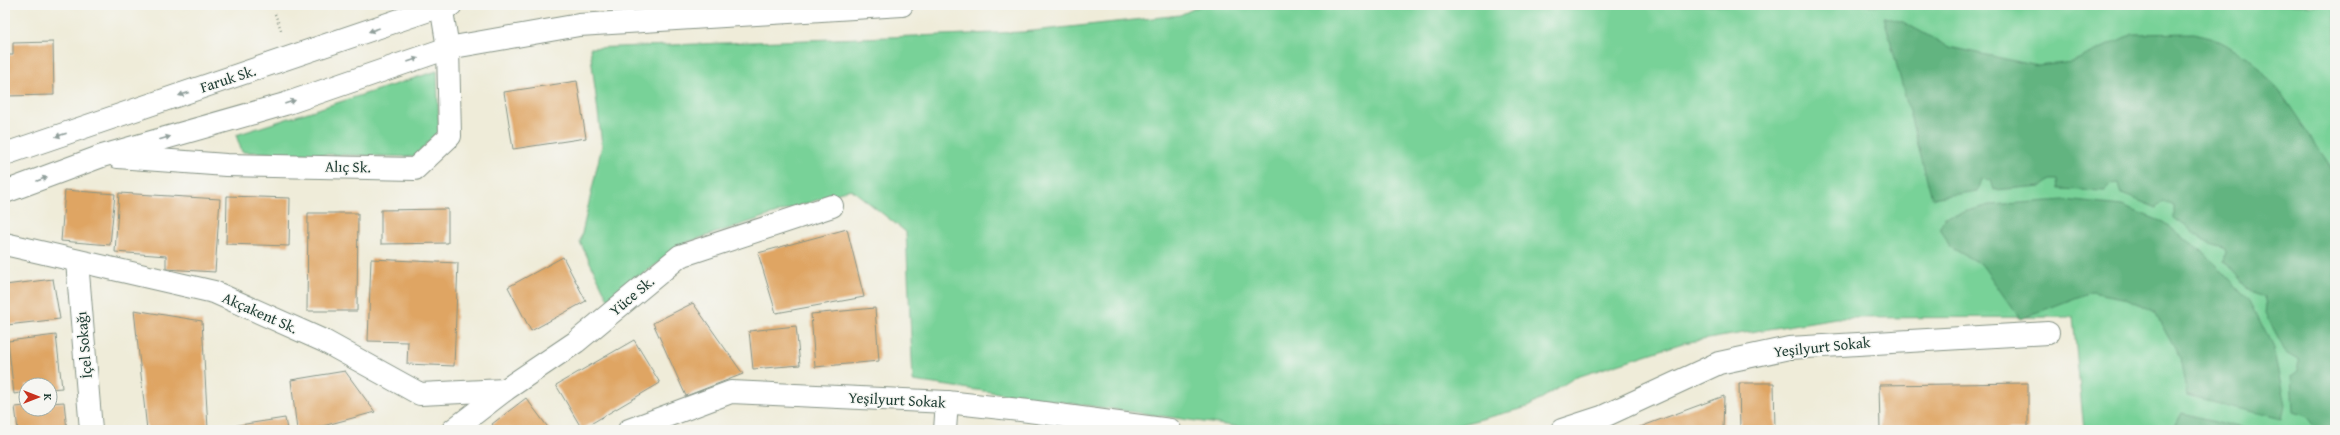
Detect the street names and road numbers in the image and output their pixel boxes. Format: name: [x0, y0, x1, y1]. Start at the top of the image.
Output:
street label: Faruk Sk.: [197, 60, 258, 97]
street label: Alıç Sk.: [325, 156, 371, 177]
street label: Yüce Sk.: [605, 271, 659, 321]
street label: Akçakent Sk.: [219, 287, 301, 338]
street label: İçel Sokağı: [70, 311, 97, 379]
street label: Yeşilyurt Sokak: [1773, 331, 1872, 362]
street label: Yeşilyurt Sokak: [848, 386, 946, 413]

